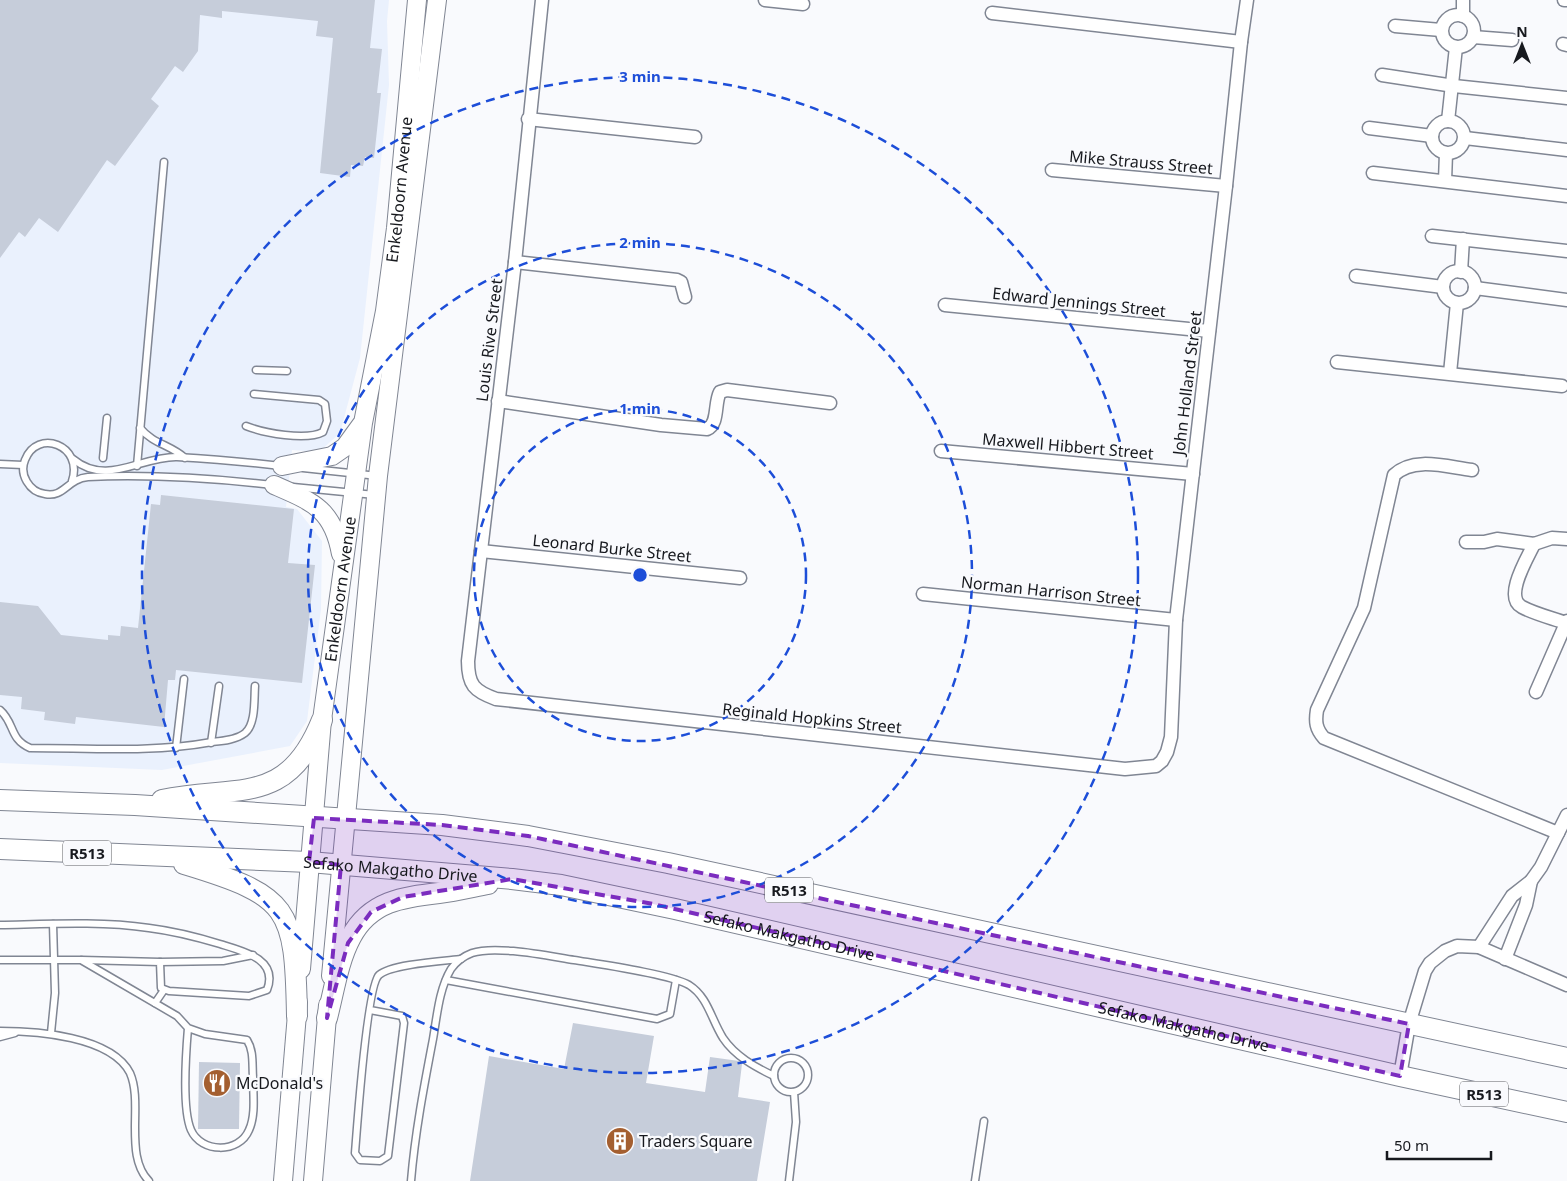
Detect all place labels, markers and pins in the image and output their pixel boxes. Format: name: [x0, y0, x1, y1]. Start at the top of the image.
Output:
centre of rings: [631, 566, 649, 584]
restaurant icon: McDonald's: [202, 1068, 232, 1098]
place label: McDonald's: [236, 1072, 323, 1094]
building icon: Traders Square: [605, 1126, 635, 1156]
place label: Traders Square: [639, 1130, 752, 1152]

